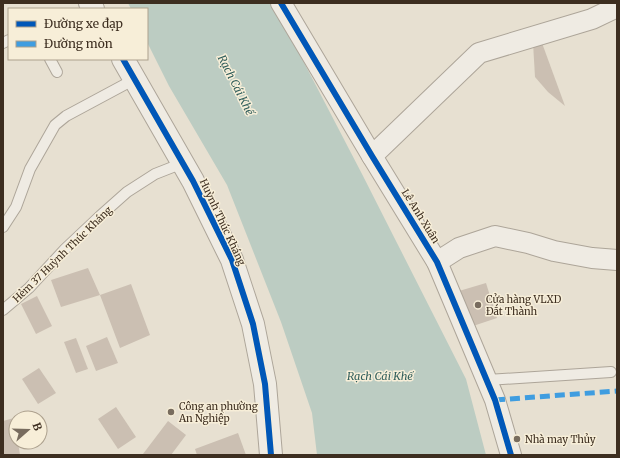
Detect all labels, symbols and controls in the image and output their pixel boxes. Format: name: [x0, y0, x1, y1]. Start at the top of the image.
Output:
legend: [8, 8, 148, 60]
text: Đường xe đạp: [44, 16, 123, 31]
text: Đường mòn: [44, 36, 113, 51]
water label: Rạch Cái Khế: [215, 52, 258, 119]
street label: Huỳnh Thúc Kháng: [197, 177, 248, 268]
street label: Lê Anh Xuân: [399, 187, 443, 246]
street label: Hẻm 37 Huỳnh Thúc Kháng: [10, 204, 115, 305]
place label: Cửa hàng VLXD Đắt Thành: [486, 293, 562, 318]
marker: Cửa hàng VLXD Đắt Thành: [473, 300, 483, 310]
water label: Rạch Cái Khế: [347, 369, 414, 383]
place label: Công an phường An Nghiệp: [178, 400, 258, 425]
marker: Công an phường An Nghiệp: [166, 407, 176, 417]
north arrow: [8, 410, 48, 450]
text: B: [30, 421, 45, 433]
place label: Nhà may Thủy: [525, 433, 596, 446]
marker: Nhà may Thủy: [512, 434, 522, 444]

